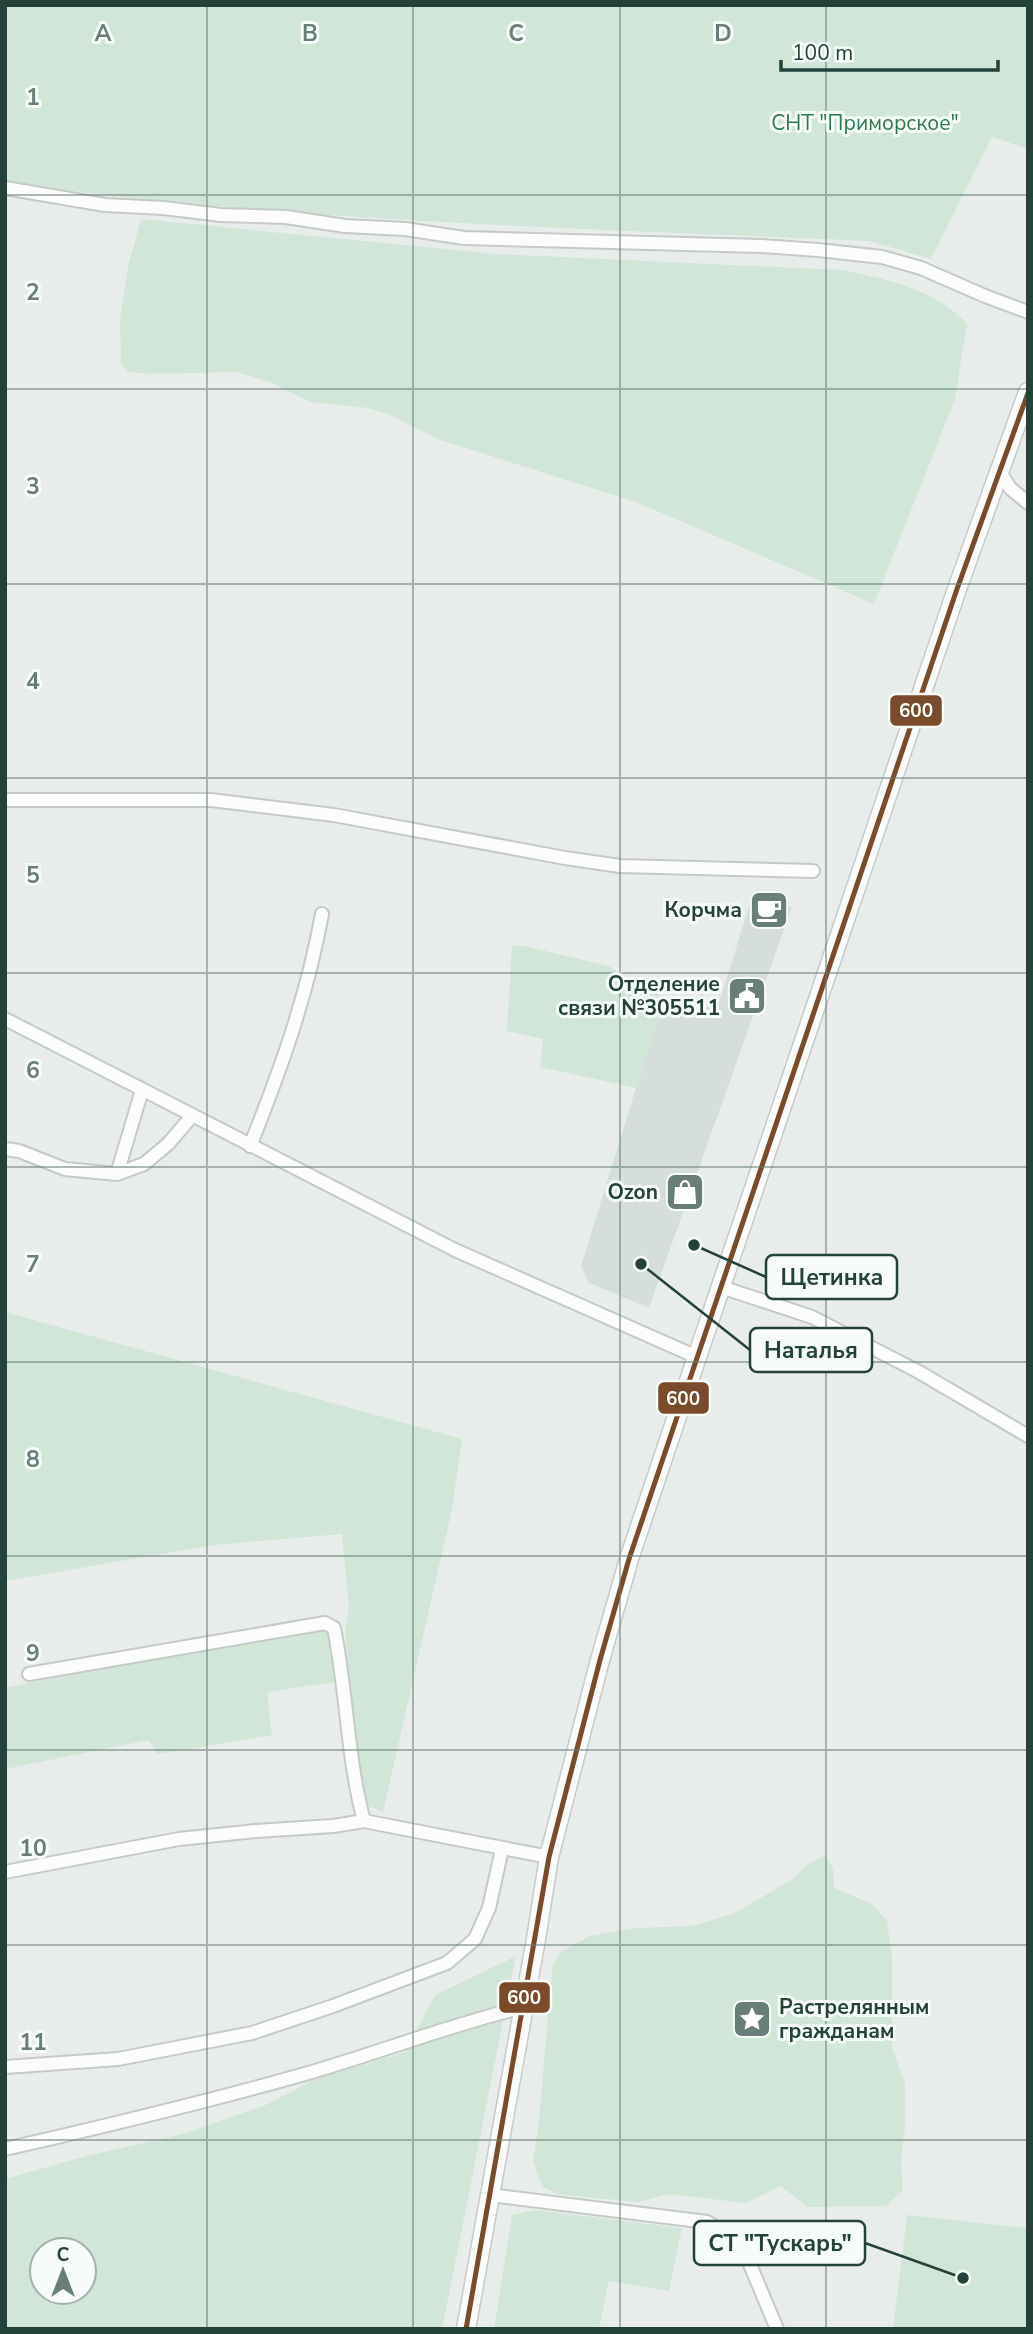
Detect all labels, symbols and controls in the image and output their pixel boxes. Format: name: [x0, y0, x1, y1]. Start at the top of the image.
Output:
text: A: [94, 18, 112, 49]
text: B: [302, 18, 318, 49]
text: C: [508, 18, 524, 49]
text: D: [714, 18, 732, 49]
scale bar: [781, 28, 998, 72]
text: 100 m: [792, 39, 853, 67]
text: 1: [26, 82, 40, 113]
park label: СНТ "Приморское": [771, 109, 959, 137]
text: 2: [26, 277, 40, 308]
text: 3: [26, 471, 40, 502]
text: 4: [26, 666, 40, 697]
line badge: 600: [889, 694, 943, 727]
text: 600: [899, 698, 933, 724]
text: 5: [26, 860, 40, 891]
cafe icon: Корчма: [748, 889, 790, 931]
place label: Корчма: [664, 896, 742, 924]
place label: Отделение связи №305511: [558, 970, 720, 1022]
public building icon: Отделение связи №305511: [726, 975, 768, 1017]
text: 6: [26, 1055, 40, 1086]
shop icon: Ozon: [664, 1171, 706, 1213]
place label: Ozon: [607, 1178, 658, 1206]
text: 7: [26, 1249, 40, 1280]
callout: Щетинка: [766, 1255, 897, 1299]
text: Щетинка: [781, 1262, 883, 1293]
callout: Наталья: [750, 1328, 872, 1372]
text: Наталья: [764, 1335, 858, 1366]
line badge: 600: [657, 1381, 710, 1415]
text: 600: [666, 1386, 700, 1412]
text: 8: [26, 1444, 40, 1475]
text: 9: [26, 1638, 40, 1669]
text: 10: [19, 1833, 47, 1864]
line badge: 600: [498, 1981, 551, 2014]
text: 600: [507, 1985, 541, 2011]
place label: Растрелянным гражданам: [779, 1993, 929, 2045]
place icon: Растрелянным гражданам: [731, 1998, 773, 2040]
text: 11: [19, 2027, 47, 2058]
callout: СТ "Тускарь": [694, 2221, 865, 2265]
text: СТ "Тускарь": [708, 2228, 852, 2259]
north arrow: [28, 2236, 98, 2306]
text: С: [57, 2242, 70, 2268]

